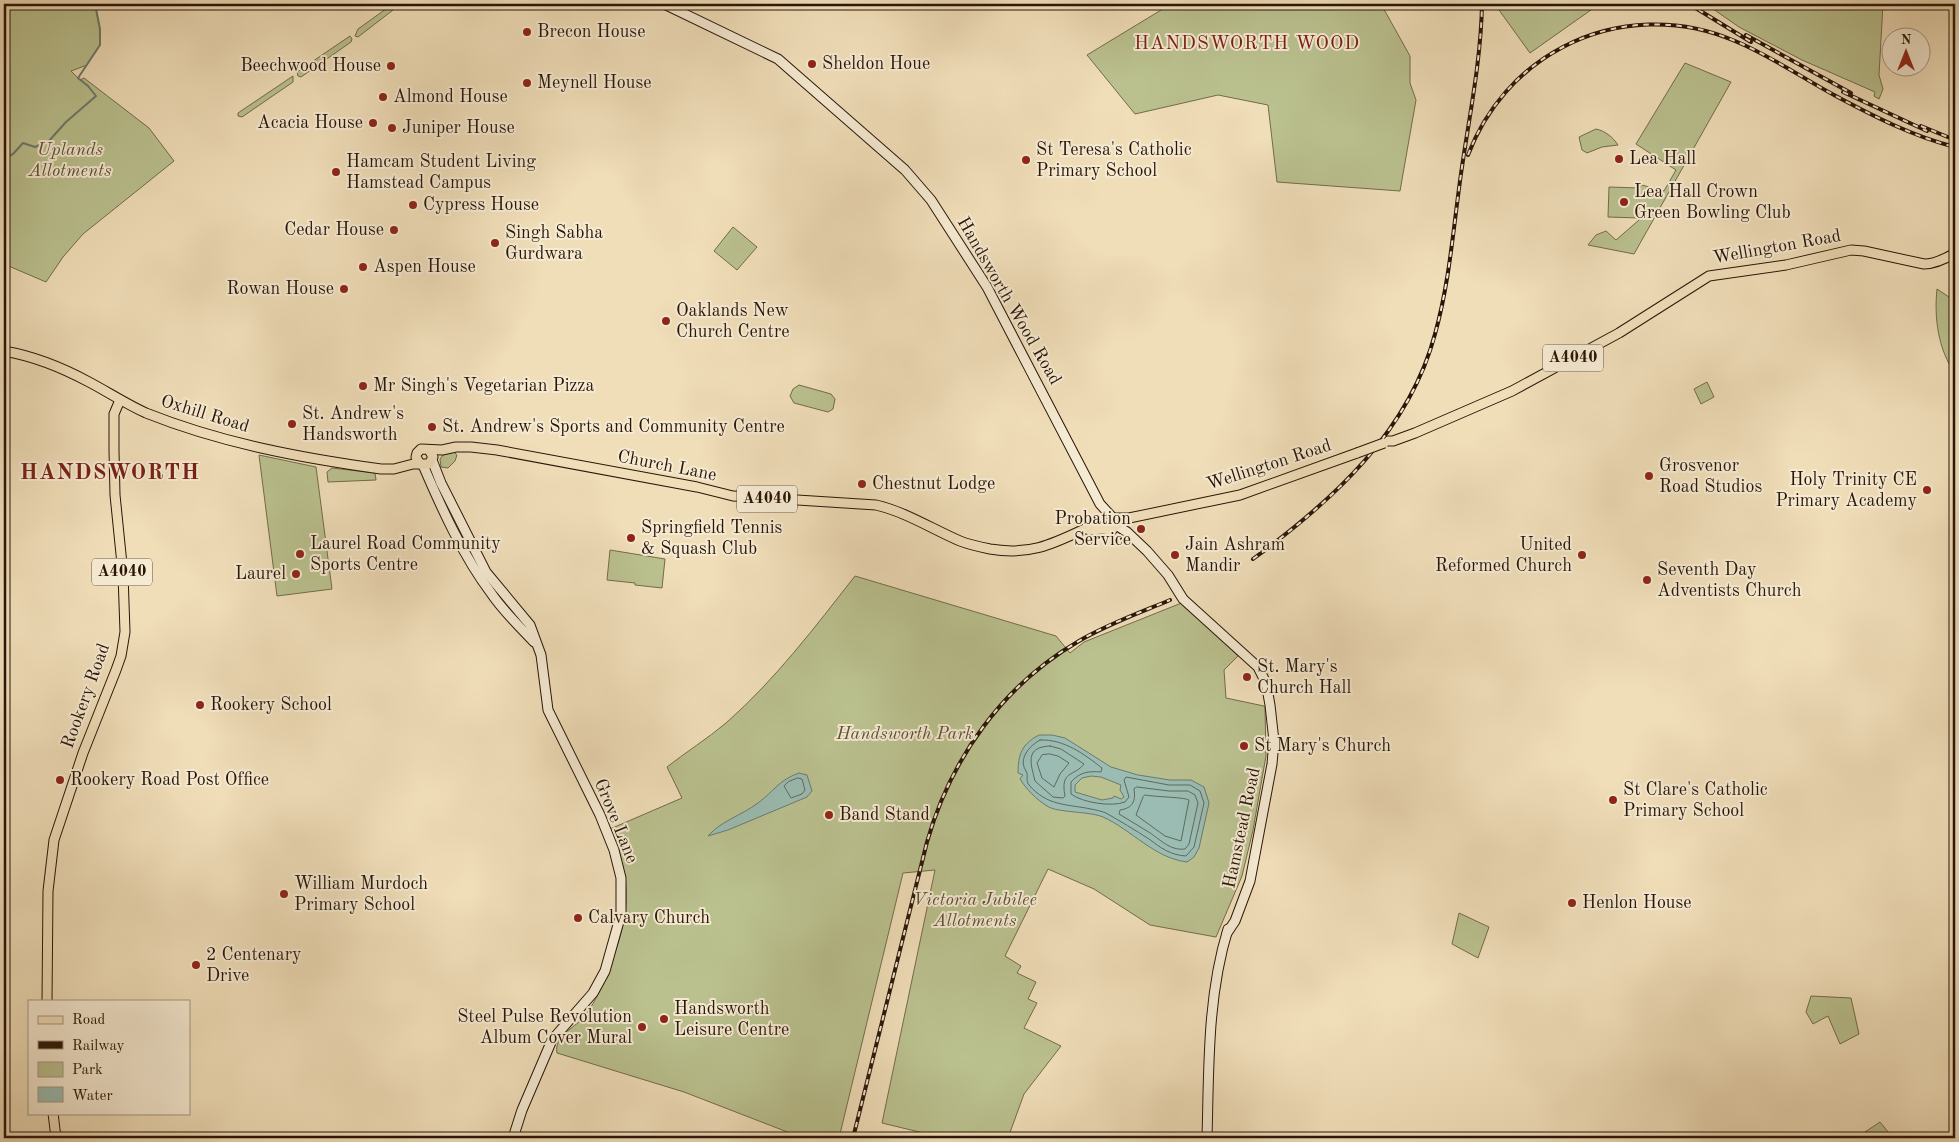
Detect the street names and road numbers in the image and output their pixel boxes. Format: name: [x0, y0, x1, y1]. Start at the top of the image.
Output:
street label: Handsworth Wood Road: [954, 214, 1064, 388]
street label: Wellington Road: [1711, 227, 1843, 267]
road number: A4040: [1543, 344, 1603, 372]
street label: Oxhill Road: [159, 392, 251, 436]
street label: Wellington Road: [1204, 436, 1334, 494]
street label: Church Lane: [616, 448, 718, 484]
road number: A4040: [737, 486, 797, 512]
road number: A4040: [92, 558, 152, 586]
street label: Rookery Road: [59, 641, 113, 751]
street label: Hamstead Road: [1220, 766, 1264, 890]
street label: Grove Lane: [591, 776, 641, 866]

